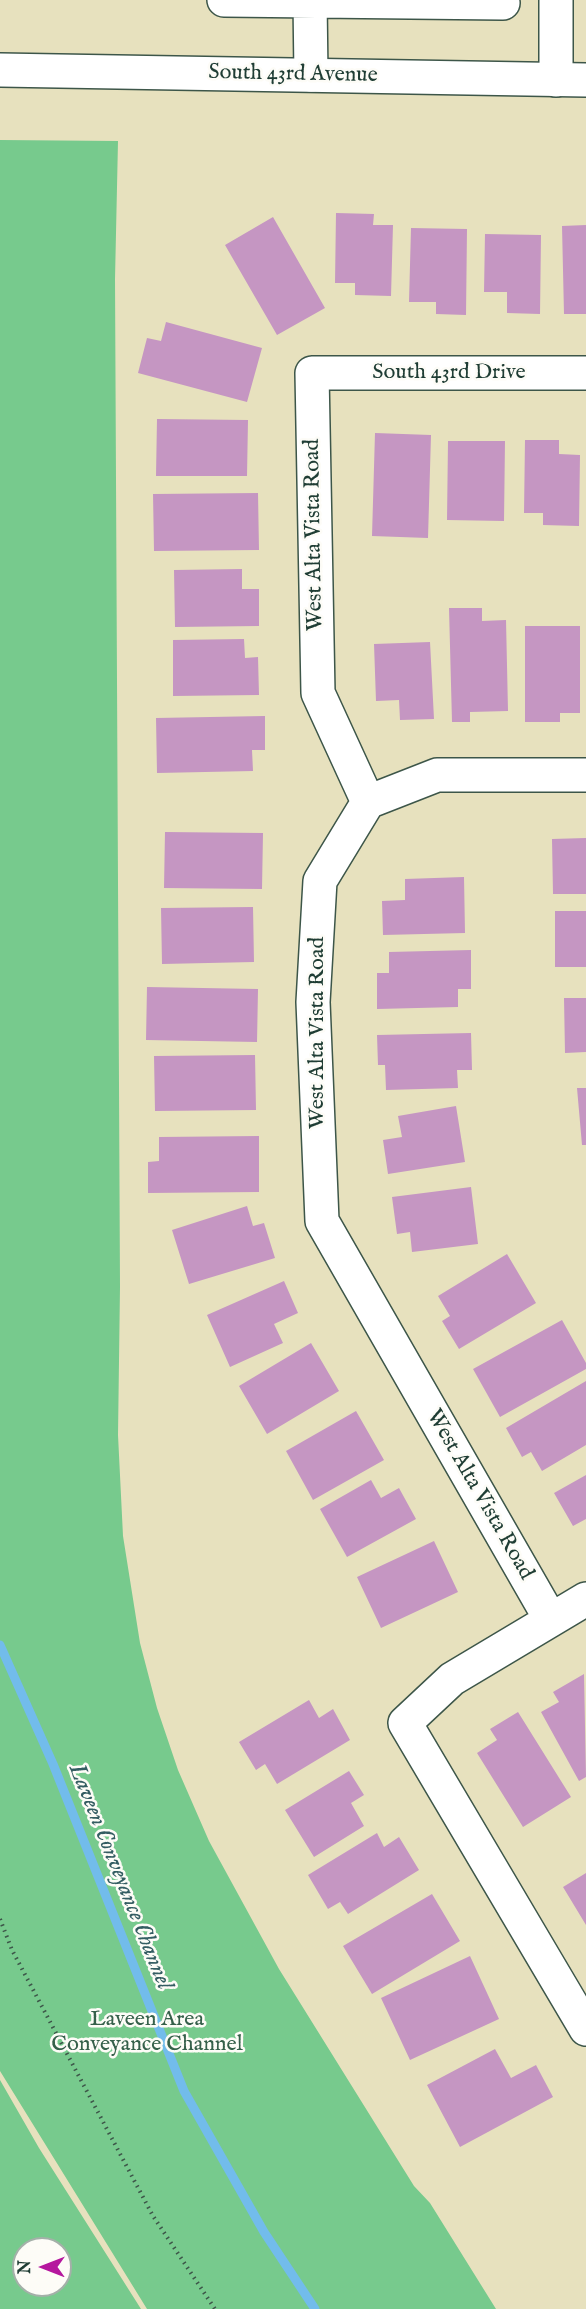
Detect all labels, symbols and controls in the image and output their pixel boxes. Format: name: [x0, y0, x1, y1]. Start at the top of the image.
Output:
street label: South 43rd Avenue: [208, 60, 378, 90]
street label: South 43rd Drive: [372, 360, 526, 386]
street label: West Alta Vista Road: [300, 439, 330, 631]
street label: West Alta Vista Road: [305, 937, 331, 1129]
street label: West Alta Vista Road: [419, 1405, 539, 1585]
water label: Laveen Conveyance Channel: [60, 1760, 178, 1994]
park label: Laveen Area Conveyance Channel: [51, 2007, 243, 2058]
north arrow: [12, 2237, 72, 2297]
text: N: [16, 2260, 36, 2274]

